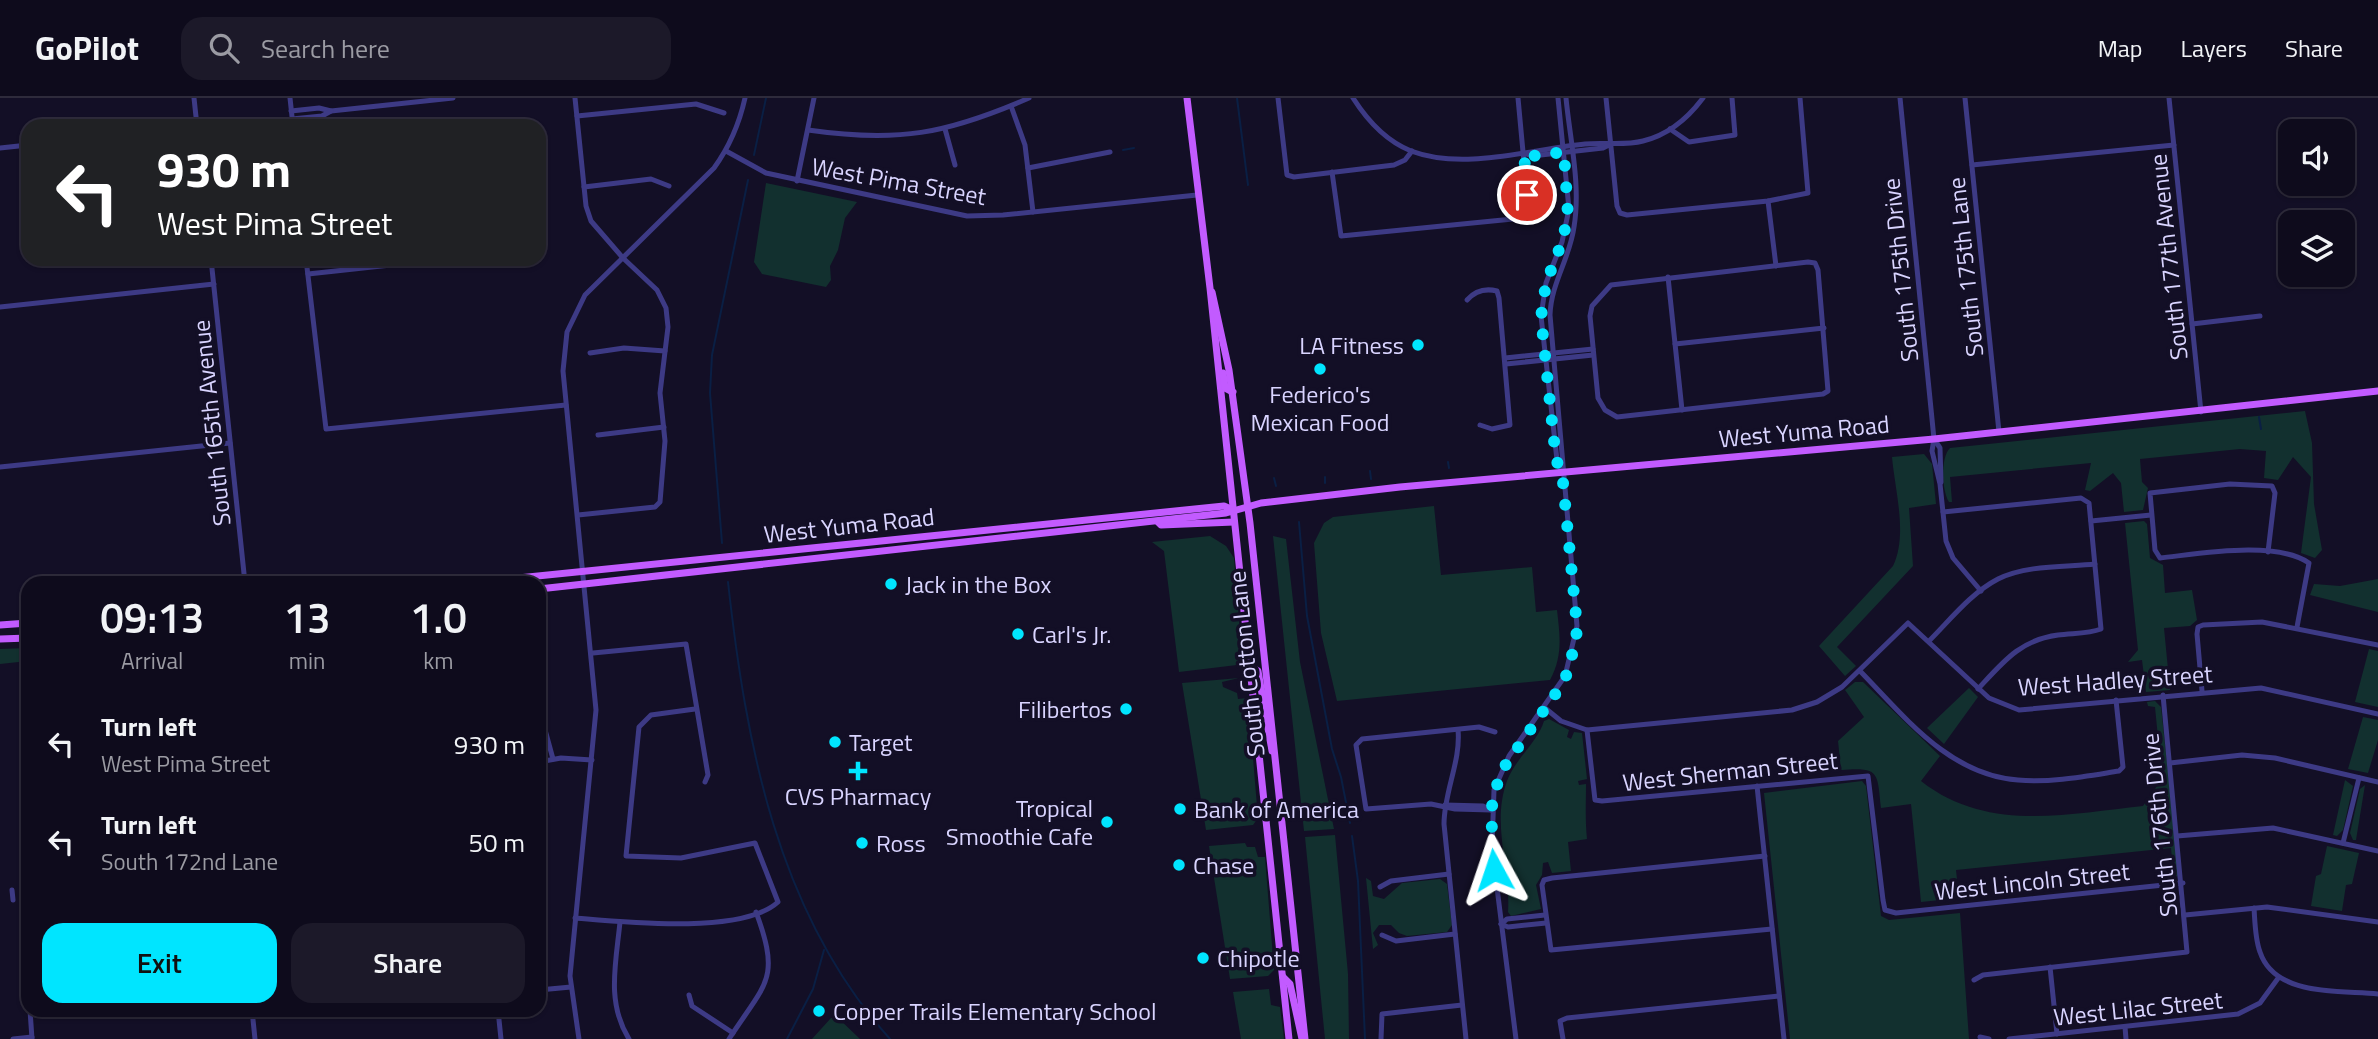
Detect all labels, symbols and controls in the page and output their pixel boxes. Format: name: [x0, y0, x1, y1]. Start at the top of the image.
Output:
search box: [181, 17, 671, 80]
text: GoPilot: [35, 23, 139, 73]
icon: search: [205, 29, 243, 67]
text: Search here: [261, 29, 390, 68]
text: Map: [2098, 30, 2143, 66]
text: Layers: [2181, 30, 2247, 66]
text: Share: [2285, 30, 2343, 66]
map controls: [2278, 119, 2355, 287]
button: sound: [2278, 119, 2355, 196]
text: 930 m: [157, 131, 291, 206]
icon: left: [42, 147, 133, 238]
street label: West Pima Street: [809, 148, 990, 214]
street label: South 177th Avenue: [2139, 152, 2197, 362]
pin: [1497, 165, 1557, 225]
street label: South 175th Lane: [1938, 175, 1992, 359]
icon: arrive: [1508, 176, 1546, 214]
street label: South 175th Drive: [1872, 176, 1928, 364]
text: West Pima Street: [157, 199, 392, 247]
button: layers: [2278, 210, 2355, 287]
street label: South 165th Avenue: [182, 318, 240, 528]
place label: LA Fitness: [1299, 327, 1404, 363]
marker: LA Fitness: [1410, 337, 1426, 353]
marker: Federico's Mexican Food: [1312, 361, 1328, 377]
place label: Federico's Mexican Food: [1250, 376, 1390, 440]
street label: West Yuma Road: [1717, 406, 1891, 456]
street label: West Yuma Road: [762, 498, 936, 552]
place label: Jack in the Box: [905, 566, 1052, 602]
street label: South Cotton Lane: [1218, 569, 1274, 759]
marker: Jack in the Box: [883, 576, 899, 592]
text: 09:13: [100, 585, 204, 649]
text: 13: [284, 585, 331, 649]
text: 1.0: [410, 585, 467, 649]
place label: Carl's Jr.: [1032, 616, 1111, 652]
marker: Carl's Jr.: [1010, 626, 1026, 642]
text: Arrival: [121, 643, 183, 678]
text: min: [289, 643, 325, 678]
text: km: [423, 643, 453, 678]
street label: West Hadley Street: [2017, 655, 2214, 705]
place label: Filibertos: [1018, 691, 1112, 727]
marker: Filibertos: [1118, 701, 1134, 717]
text: Turn left: [101, 707, 196, 746]
place label: Target: [849, 724, 913, 760]
icon: left: [42, 725, 80, 763]
text: 930 m: [454, 725, 525, 764]
street label: South 176th Drive: [2131, 731, 2187, 919]
marker: Target: [827, 734, 843, 750]
street label: West Sherman Street: [1621, 742, 1840, 800]
text: West Pima Street: [101, 746, 270, 781]
marker: CVS Pharmacy: [850, 763, 866, 779]
place label: CVS Pharmacy: [785, 778, 932, 814]
place label: Tropical Smoothie Cafe: [946, 790, 1093, 854]
place label: Bank of America: [1194, 791, 1359, 827]
marker: Bank of America: [1172, 801, 1188, 817]
text: Turn left: [101, 805, 196, 844]
marker: Tropical Smoothie Cafe: [1099, 814, 1115, 830]
icon: left: [42, 823, 80, 861]
text: 50 m: [468, 823, 525, 862]
place label: Ross: [876, 825, 926, 861]
position arrow: [1457, 833, 1531, 907]
marker: Ross: [854, 835, 870, 851]
text: South 172nd Lane: [101, 844, 278, 879]
place label: Chase: [1193, 847, 1254, 883]
street label: West Lincoln Street: [1933, 853, 2132, 909]
marker: Chase: [1171, 857, 1187, 873]
button: Exit: [42, 923, 277, 1003]
button: Share: [291, 923, 525, 1003]
place label: Chipotle: [1217, 940, 1300, 976]
marker: Chipotle: [1195, 950, 1211, 966]
street label: West Lilac Street: [2052, 981, 2225, 1035]
place label: Copper Trails Elementary School: [833, 993, 1156, 1029]
marker: Copper Trails Elementary School: [811, 1003, 827, 1019]

